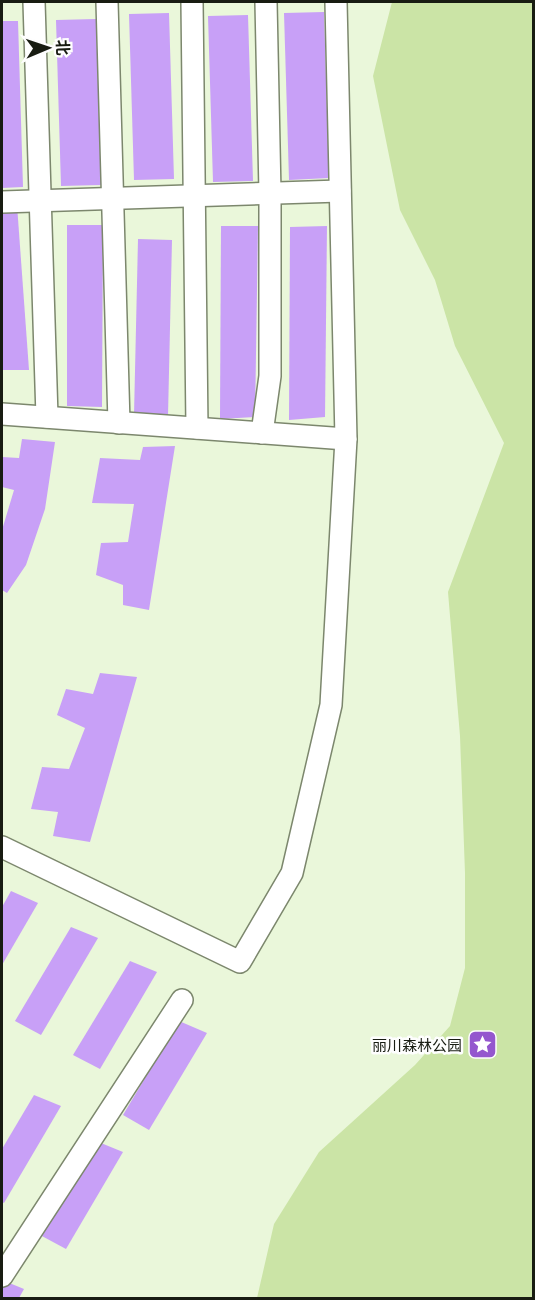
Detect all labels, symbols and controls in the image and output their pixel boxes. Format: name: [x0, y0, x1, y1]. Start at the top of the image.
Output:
north arrow: [18, 18, 78, 78]
text: 北: [52, 39, 76, 56]
place icon: 丽川森林公园: [467, 1028, 499, 1060]
place label: 丽川森林公园: [372, 1033, 462, 1056]

